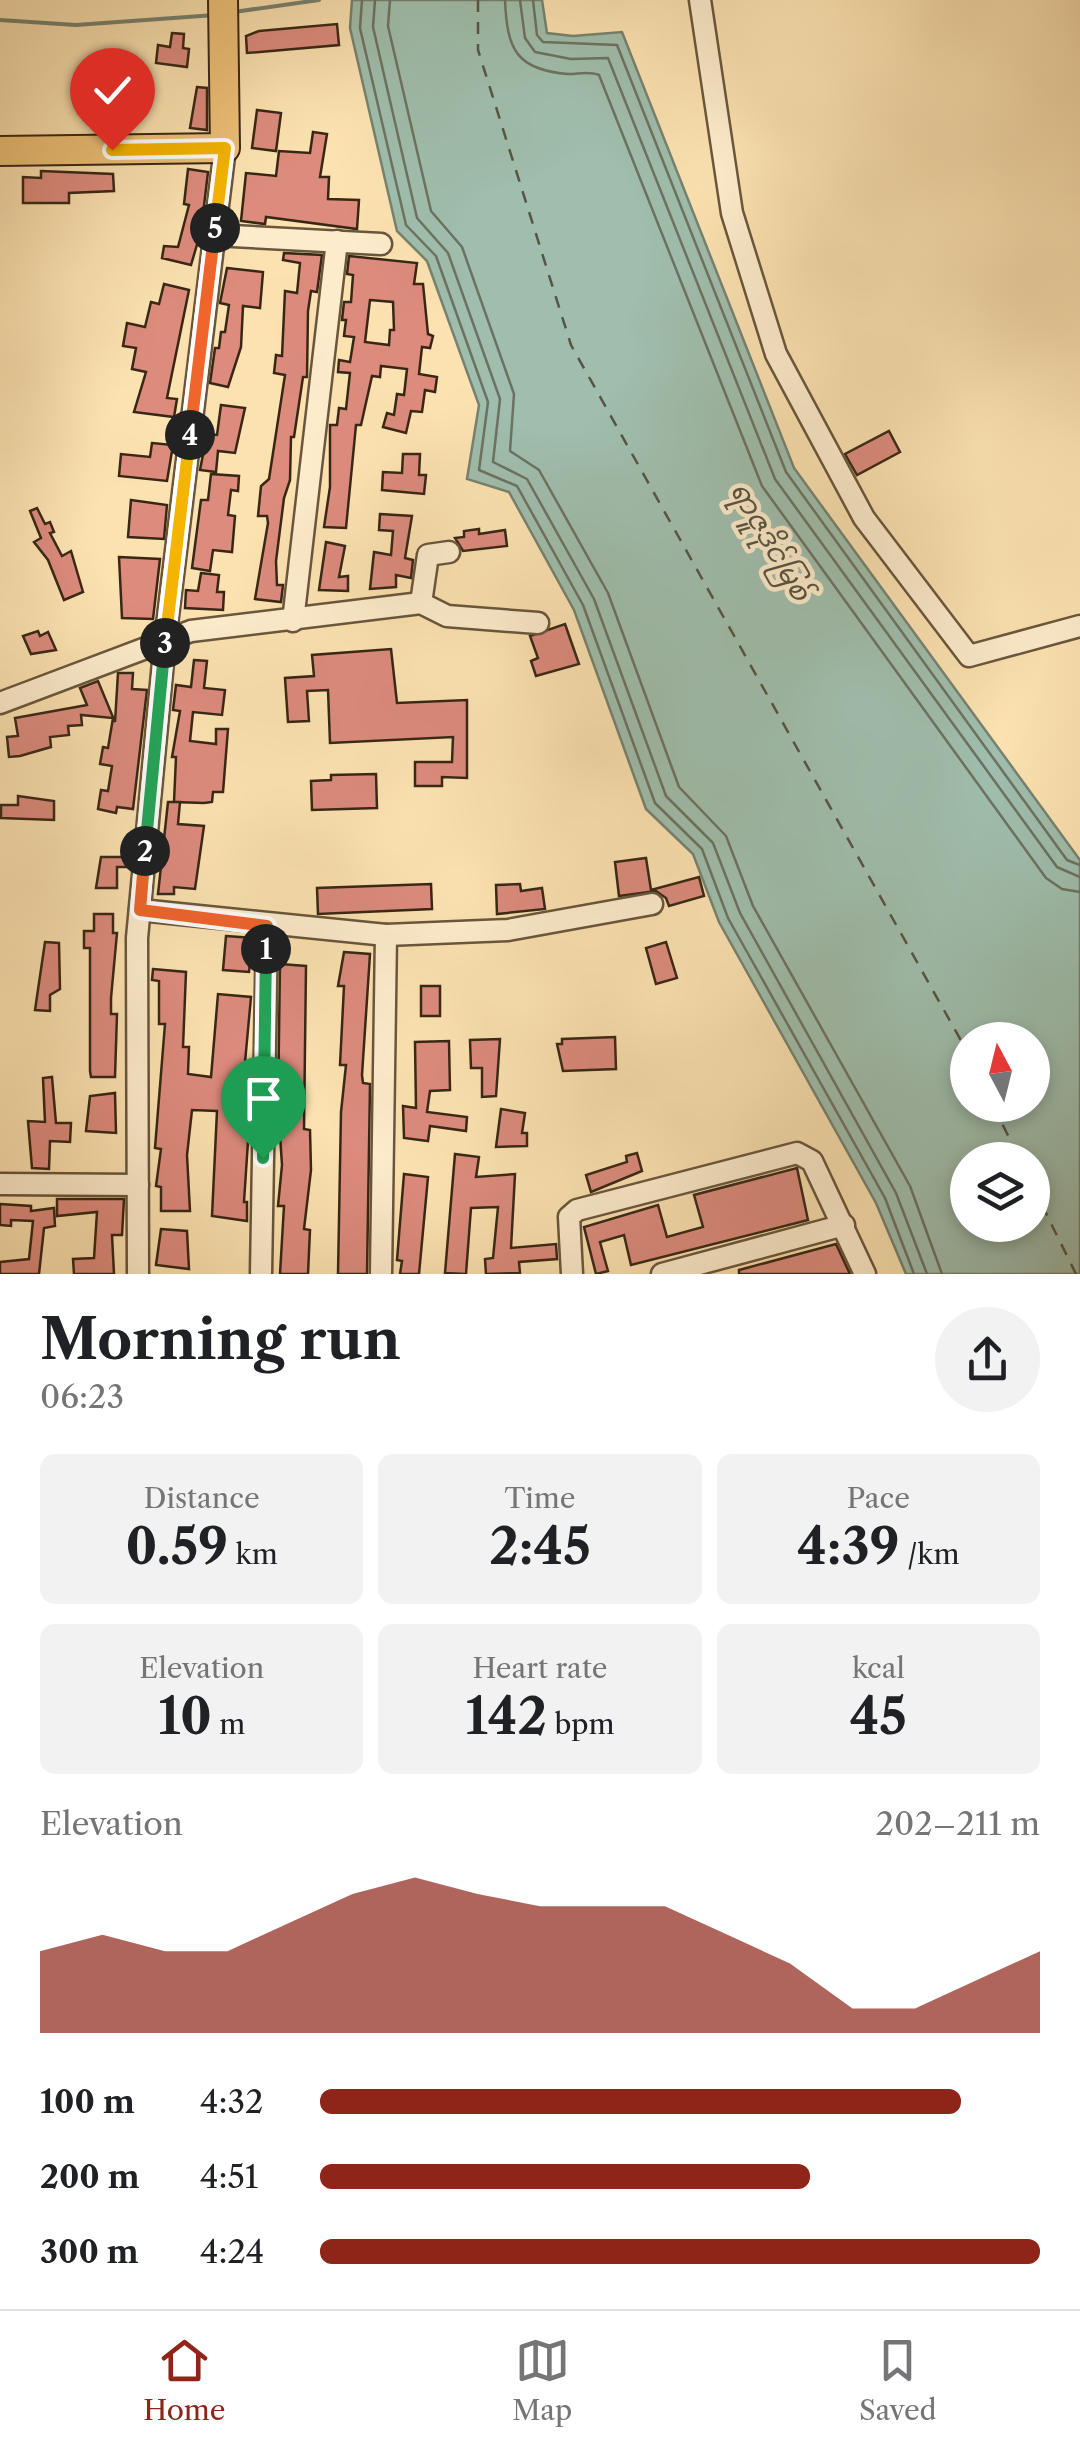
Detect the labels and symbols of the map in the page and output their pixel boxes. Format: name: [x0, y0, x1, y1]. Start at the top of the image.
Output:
pin: [70, 48, 155, 151]
pin: 5: [190, 203, 240, 253]
pin: 4: [165, 410, 215, 460]
water label: ရာဇူဒိုင်မြစ်: [717, 475, 821, 612]
pin: 3: [140, 618, 190, 668]
pin: 2: [120, 826, 170, 876]
pin: 1: [241, 924, 291, 974]
north arrow: [950, 1022, 1050, 1122]
pin: [221, 1056, 306, 1159]

